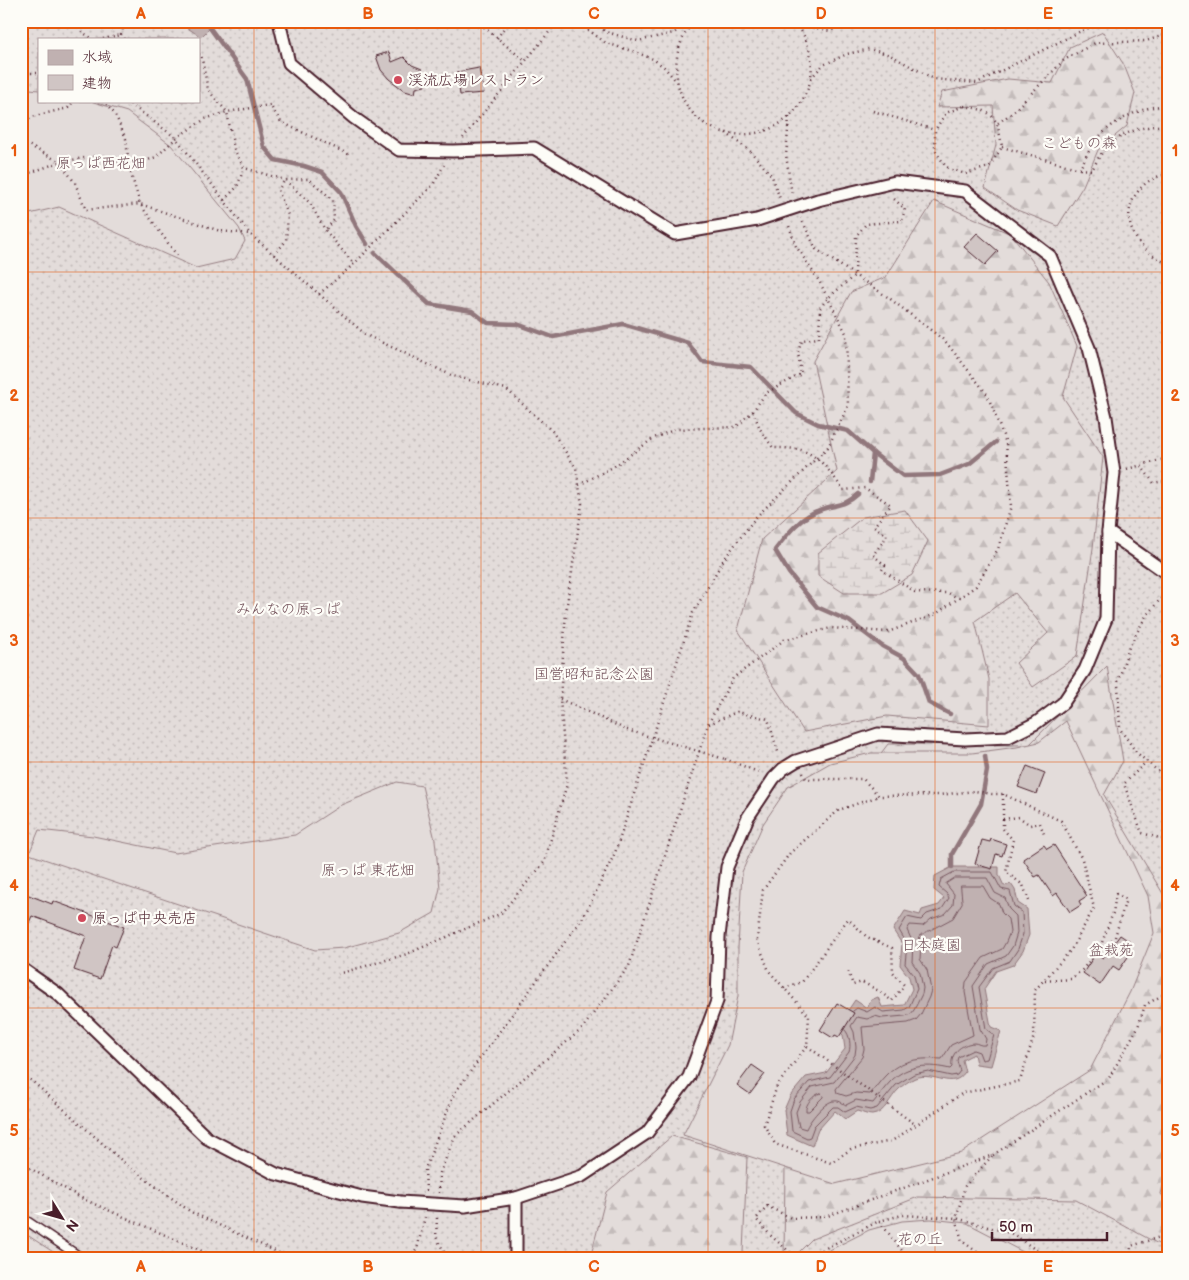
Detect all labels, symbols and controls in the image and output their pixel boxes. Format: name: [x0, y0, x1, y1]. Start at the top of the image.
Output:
text: A: [135, 5, 146, 24]
text: B: [362, 5, 374, 24]
text: C: [588, 5, 600, 24]
text: D: [815, 5, 827, 24]
text: E: [1043, 5, 1053, 24]
legend: [38, 38, 200, 102]
text: 水域: [82, 48, 112, 67]
place label: 渓流広場レストラン: [408, 71, 544, 90]
text: 建物: [82, 74, 112, 93]
marker: 渓流広場レストラン: [392, 74, 404, 86]
park label: こどもの森: [1041, 134, 1117, 153]
text: 1: [11, 142, 17, 161]
text: 1: [1172, 142, 1178, 161]
park label: 原っぱ西花畑: [56, 154, 146, 173]
text: 2: [9, 387, 19, 406]
text: 2: [1170, 387, 1180, 406]
park label: みんなの原っぱ: [235, 600, 341, 619]
text: 3: [9, 632, 19, 651]
text: 3: [1170, 632, 1180, 651]
park label: 国営昭和記念公園: [534, 665, 654, 684]
park label: 原っぱ 東花畑: [321, 861, 415, 880]
text: 4: [9, 877, 19, 896]
text: 4: [1170, 877, 1180, 896]
place label: 原っぱ中央売店: [92, 909, 197, 928]
marker: 原っぱ中央売店: [76, 912, 88, 924]
park label: 日本庭園: [901, 936, 961, 955]
park label: 盆栽苑: [1088, 941, 1134, 960]
text: 5: [9, 1122, 19, 1141]
text: 5: [1170, 1122, 1180, 1141]
north arrow: [38, 1192, 88, 1242]
scale bar: [992, 1210, 1106, 1242]
text: N: [62, 1216, 82, 1235]
text: 50 m: [999, 1218, 1033, 1237]
park label: 花の丘: [897, 1230, 943, 1249]
text: A: [135, 1258, 146, 1277]
text: B: [362, 1258, 374, 1277]
text: C: [588, 1258, 600, 1277]
text: D: [815, 1258, 827, 1277]
text: E: [1043, 1258, 1053, 1277]

